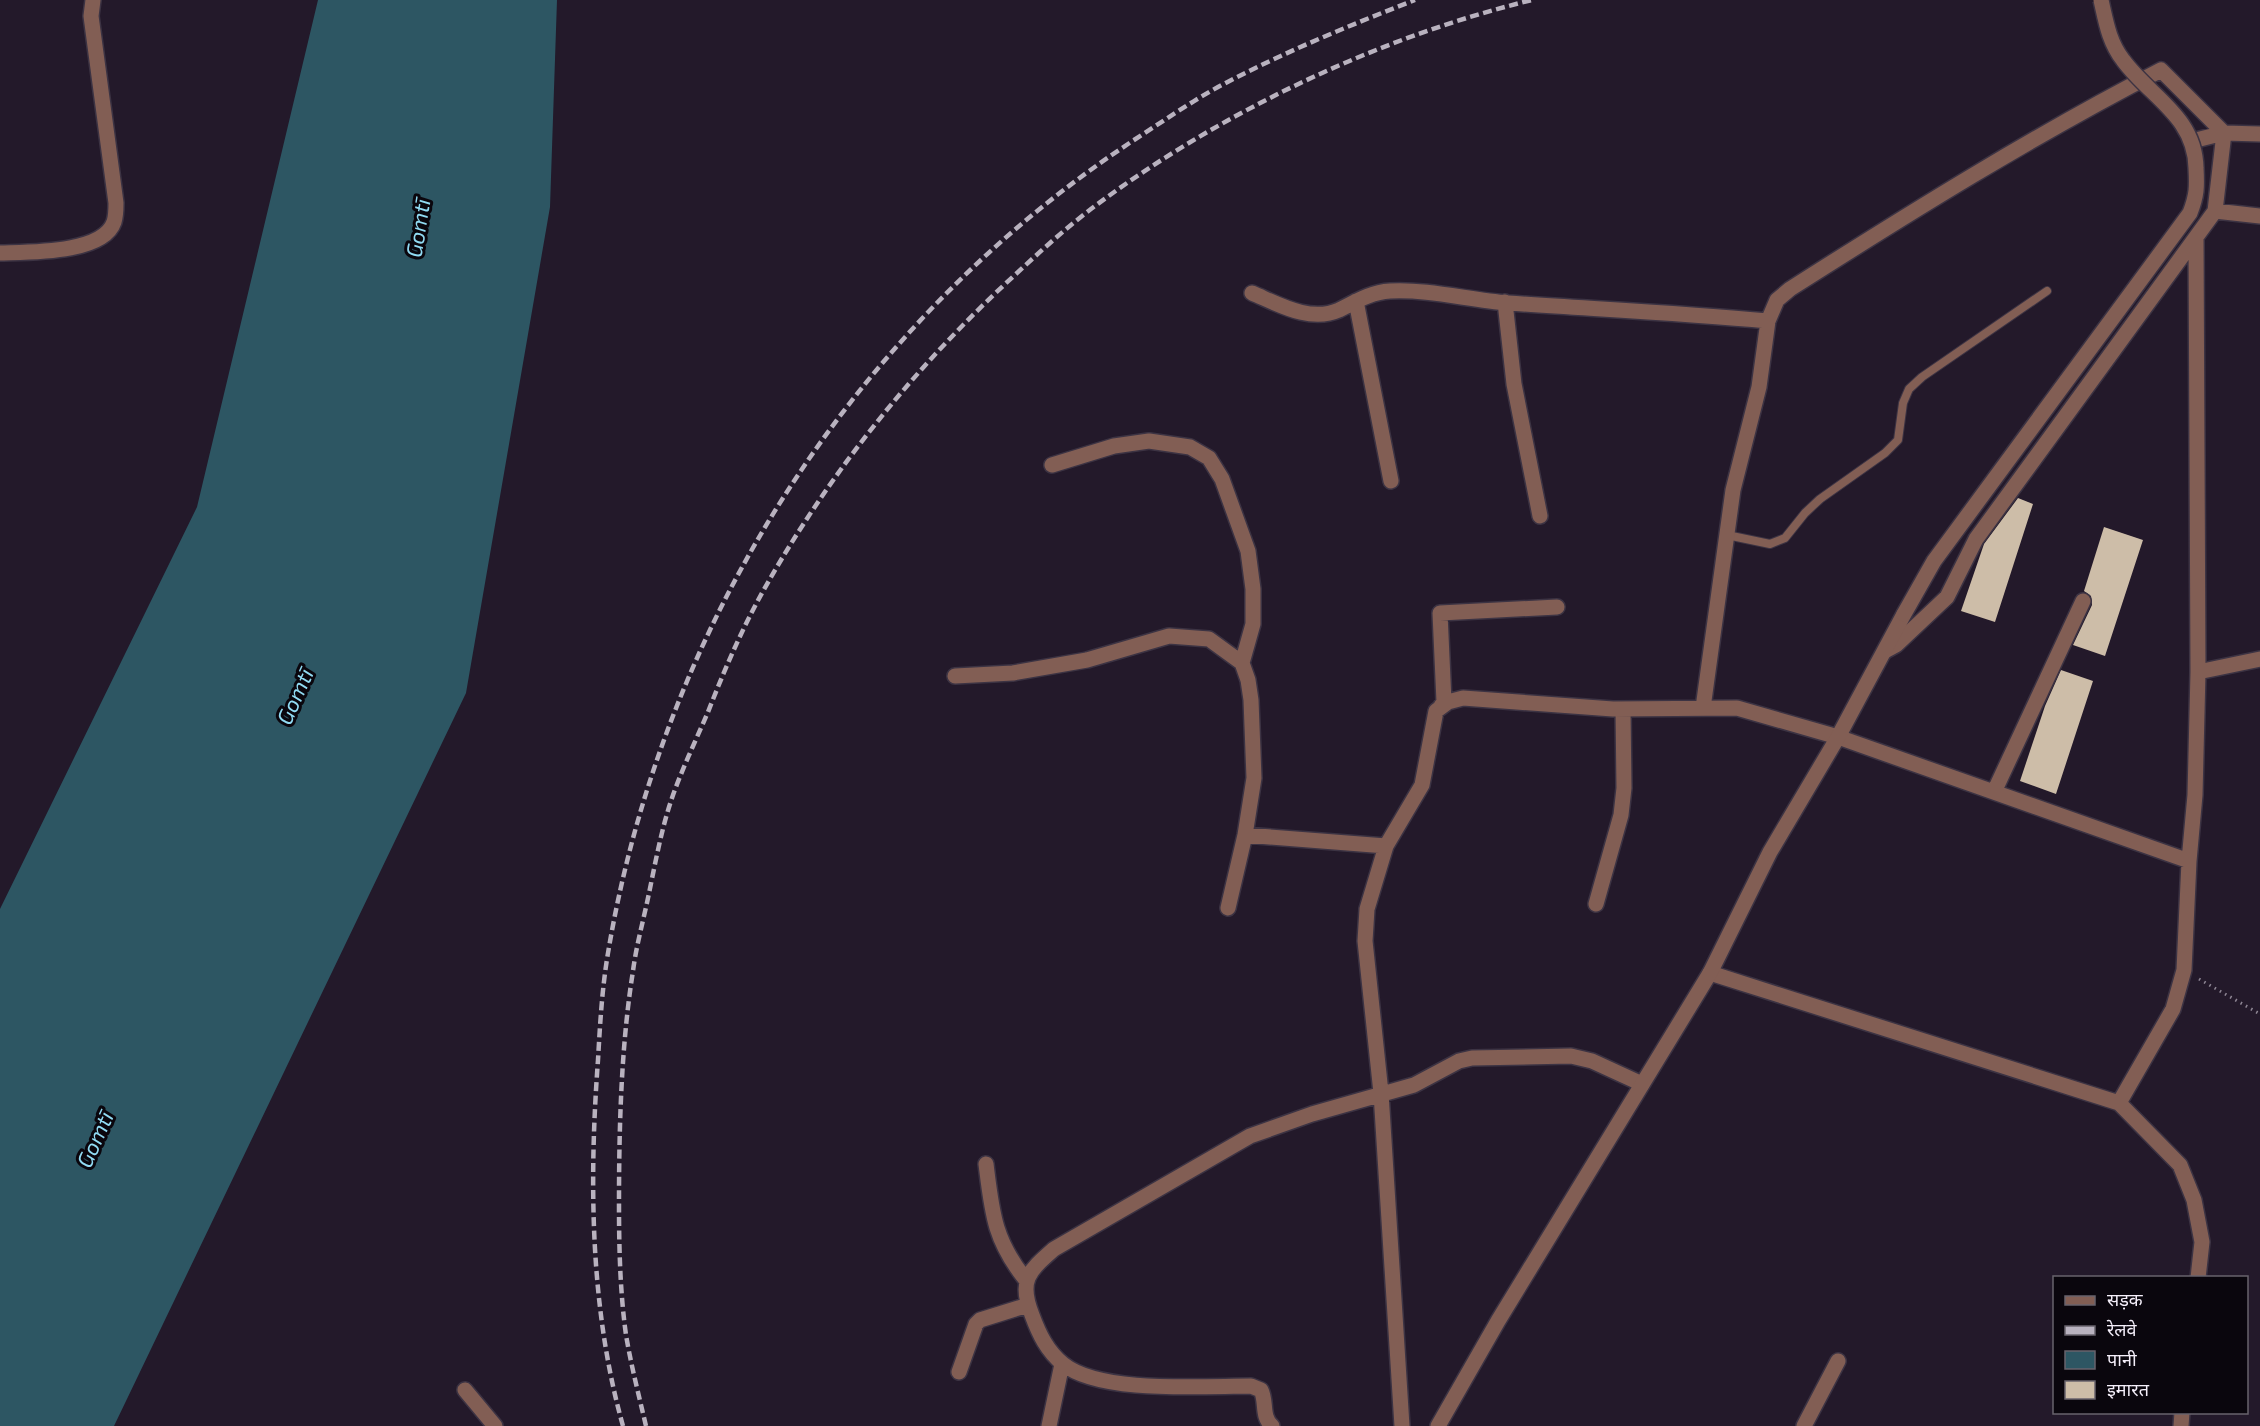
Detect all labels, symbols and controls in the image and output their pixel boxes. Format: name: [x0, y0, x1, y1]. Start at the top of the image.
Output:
water label: Gomtī: [400, 195, 435, 259]
water label: Gomtī: [270, 662, 319, 728]
water label: Gomtī: [70, 1105, 119, 1171]
legend: [2053, 1276, 2248, 1414]
text: सड़क: [2107, 1288, 2144, 1310]
text: रेलवे: [2106, 1318, 2138, 1340]
text: पानी: [2107, 1348, 2137, 1370]
text: इमारत: [2107, 1378, 2150, 1400]

